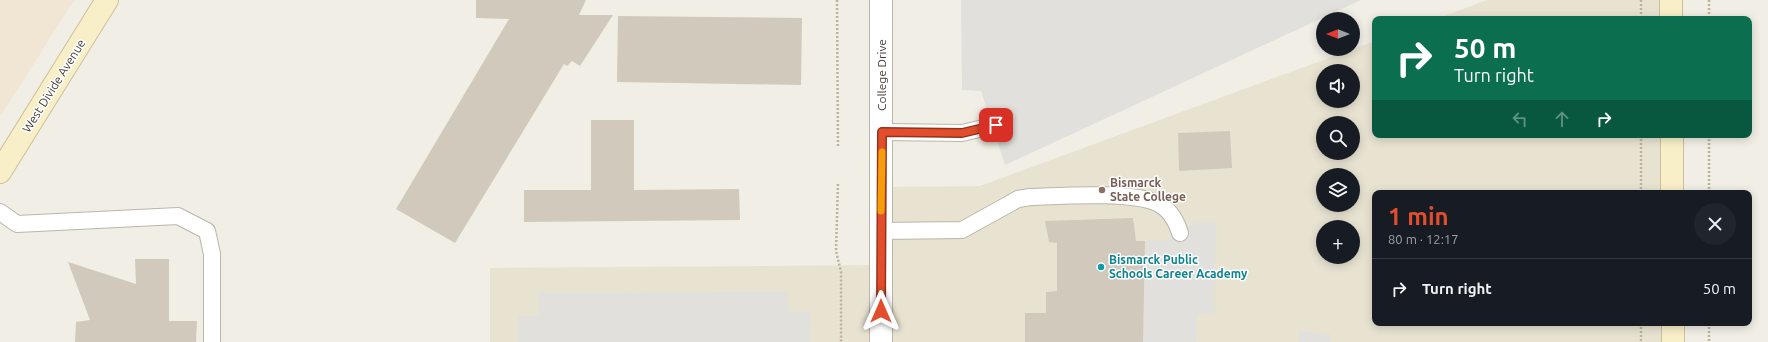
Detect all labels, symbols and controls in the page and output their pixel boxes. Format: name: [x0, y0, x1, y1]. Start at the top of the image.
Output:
north arrow: [1316, 12, 1360, 56]
map controls: [1316, 12, 1360, 264]
icon: right: [1388, 32, 1440, 84]
text: 50 m: [1454, 32, 1516, 63]
street label: West Divide Avenue: [20, 37, 87, 135]
street label: College Drive: [875, 39, 888, 111]
button: sound: [1316, 64, 1360, 108]
text: Turn right: [1454, 65, 1534, 85]
pin: [979, 108, 1013, 142]
icon: left: [1509, 108, 1531, 130]
icon: ahead: [1551, 108, 1573, 130]
icon: right: [1593, 108, 1615, 130]
icon: arrive: [985, 114, 1007, 136]
button: search: [1316, 116, 1360, 160]
button: layers: [1316, 168, 1360, 212]
place label: Bismarck State College: [1110, 176, 1186, 203]
marker: Bismarck State College: [1097, 185, 1107, 195]
text: 1 min: [1388, 203, 1449, 230]
button: close: [1694, 203, 1736, 245]
button: +: [1316, 220, 1360, 264]
text: 80 m · 12:17: [1388, 232, 1459, 246]
place label: Bismarck Public Schools Career Academy: [1109, 253, 1248, 280]
marker: Bismarck Public Schools Career Academy: [1096, 262, 1106, 272]
icon: right: [1388, 278, 1410, 300]
text: Turn right: [1422, 280, 1492, 297]
text: 50 m: [1703, 280, 1736, 297]
position arrow: [860, 290, 902, 332]

